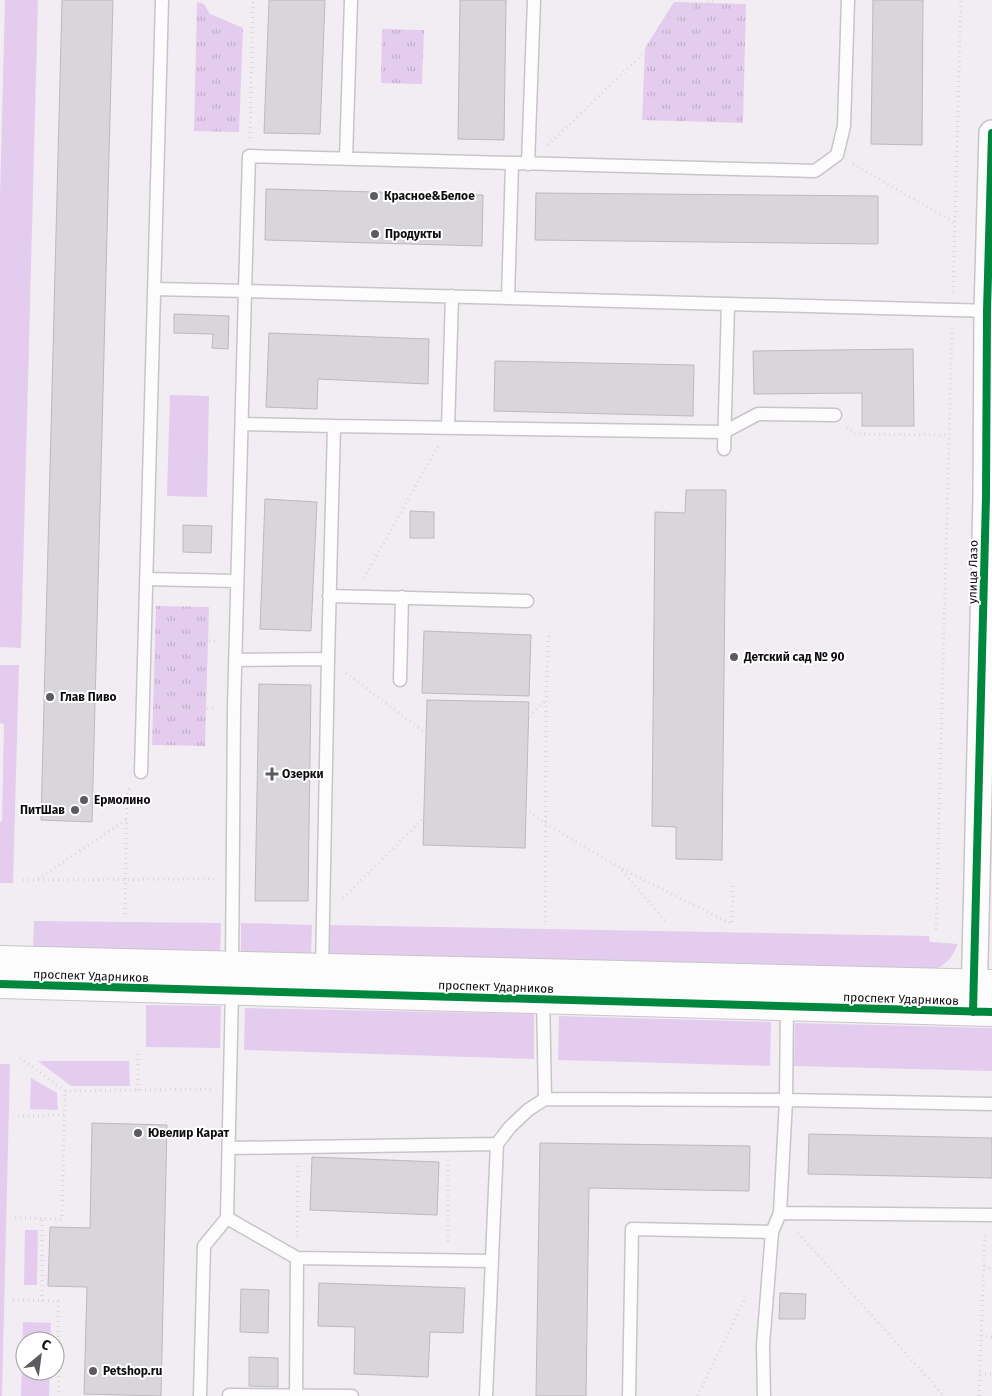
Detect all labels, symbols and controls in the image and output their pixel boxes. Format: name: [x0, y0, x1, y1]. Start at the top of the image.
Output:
place label: Красное&Белое: [384, 189, 475, 203]
marker: Красное&Белое: [368, 190, 380, 202]
place label: Продукты: [385, 227, 441, 241]
marker: Продукты: [369, 228, 381, 240]
street label: улица Лазо: [965, 540, 981, 604]
place label: Детский сад № 90: [743, 650, 845, 664]
marker: Детский сад № 90: [728, 651, 740, 663]
place label: Глав Пиво: [60, 690, 117, 704]
marker: Глав Пиво: [44, 691, 56, 703]
place label: Озерки: [282, 767, 324, 781]
marker: Озерки: [266, 768, 278, 780]
place label: Ермолино: [94, 793, 150, 807]
marker: Ермолино: [78, 794, 90, 806]
place label: ПитШав: [20, 803, 65, 817]
marker: ПитШав: [69, 804, 81, 816]
street label: проспект Ударников: [33, 967, 149, 985]
street label: проспект Ударников: [438, 978, 554, 996]
street label: проспект Ударников: [843, 990, 959, 1008]
place label: Ювелир Карат: [148, 1126, 230, 1140]
marker: Ювелир Карат: [132, 1127, 144, 1139]
north arrow: [15, 1331, 65, 1381]
text: С: [38, 1336, 54, 1354]
place label: Petshop.ru: [103, 1364, 163, 1378]
marker: Petshop.ru: [87, 1365, 99, 1377]

